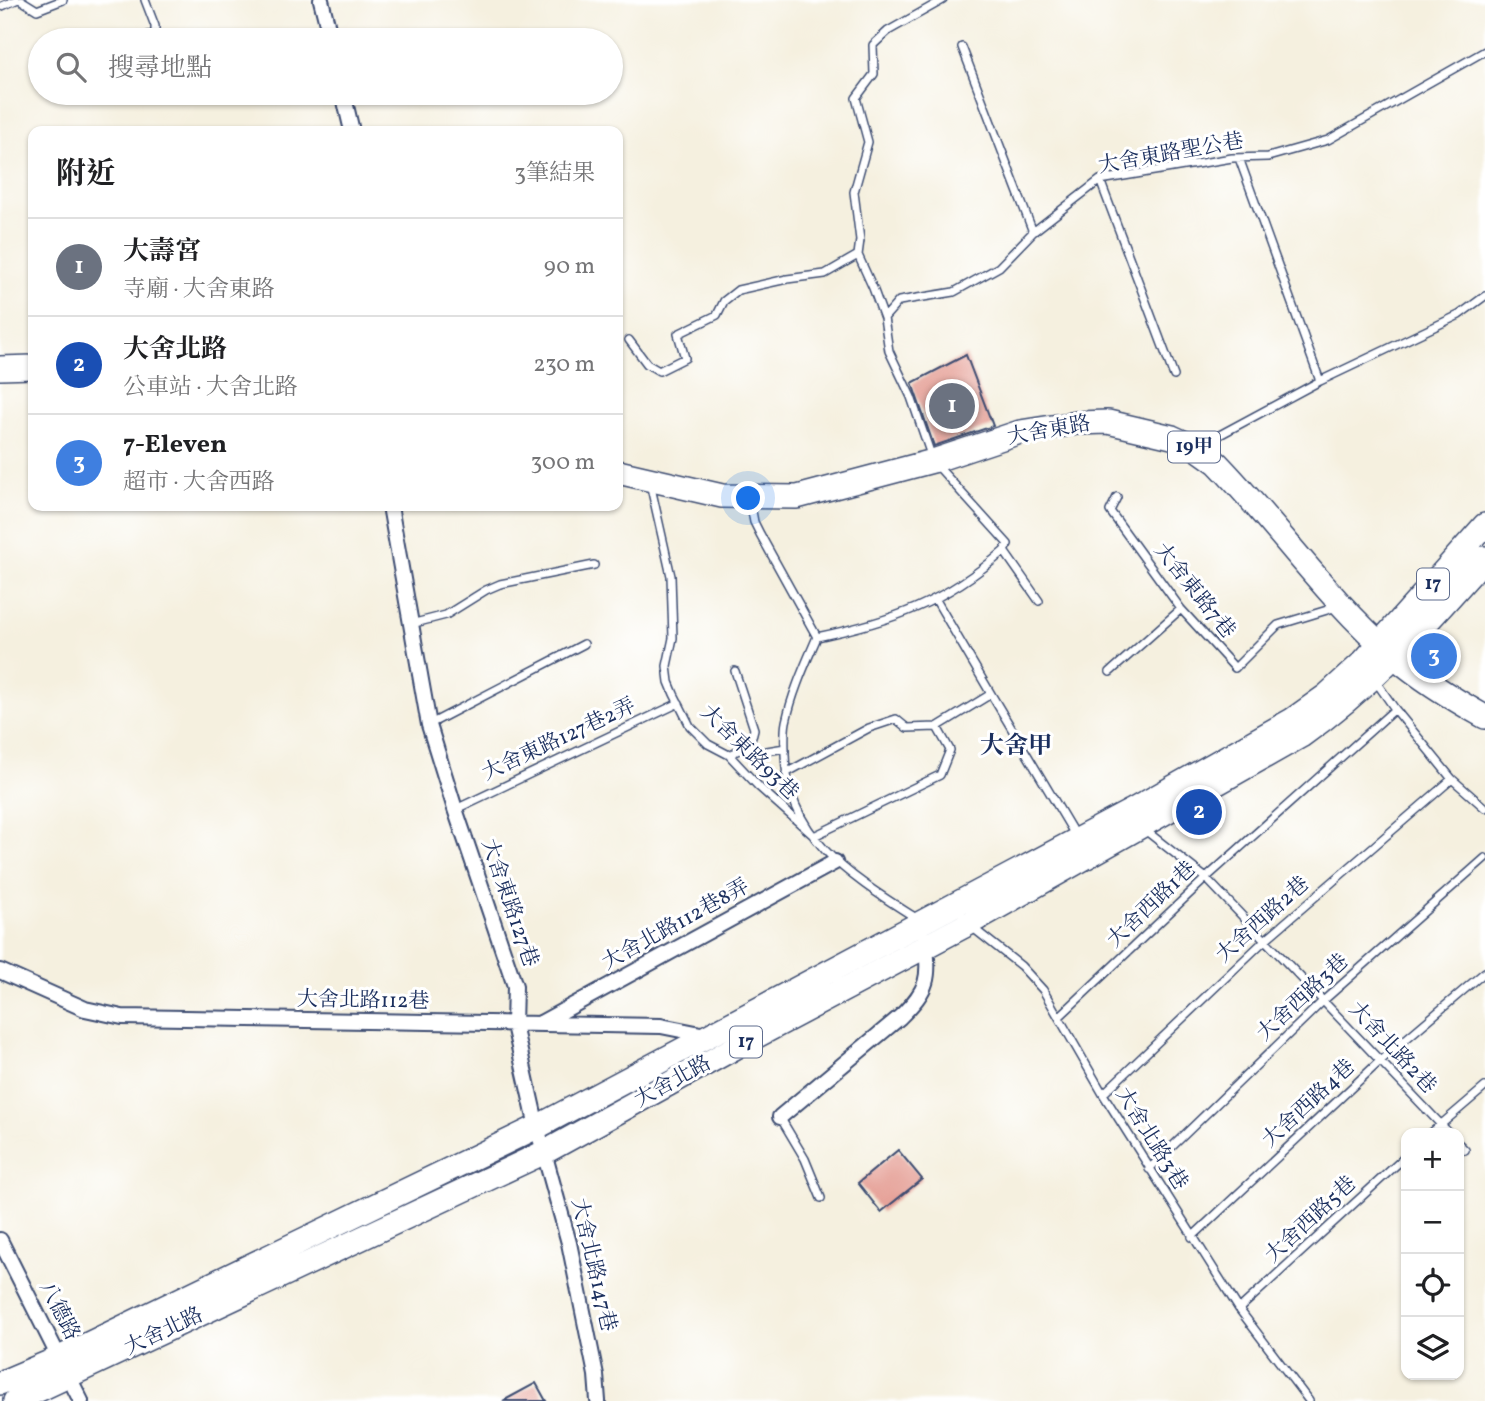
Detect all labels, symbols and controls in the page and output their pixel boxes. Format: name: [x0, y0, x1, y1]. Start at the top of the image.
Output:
search box: [28, 28, 623, 105]
icon: search: [52, 48, 90, 86]
text: 搜尋地點: [108, 51, 212, 87]
street label: 大舍東路聖公巷: [1096, 127, 1246, 181]
text: 附近: [56, 154, 116, 196]
text: 3筆結果: [514, 158, 595, 190]
text: 大壽宮: [123, 234, 201, 270]
text: 1: [74, 251, 84, 283]
text: 90 m: [544, 251, 595, 283]
text: 寺廟 · 大舍東路: [123, 274, 275, 306]
text: 大舍北路: [123, 332, 227, 368]
text: 2: [73, 349, 85, 381]
text: 230 m: [533, 349, 595, 381]
text: 公車站 · 大舍北路: [123, 372, 298, 404]
pin: 1: [929, 380, 975, 432]
street label: 大舍東路: [1005, 409, 1093, 453]
text: 7-Eleven: [123, 427, 227, 463]
road number: 19甲: [1168, 432, 1220, 462]
text: 3: [73, 447, 85, 479]
text: 300 m: [531, 447, 595, 479]
text: 超市 · 大舍西路: [123, 467, 275, 499]
your location: [731, 481, 765, 515]
street label: 大舍東路7巷: [1146, 537, 1242, 645]
road number: 17: [1417, 568, 1449, 600]
pin: 3: [1411, 630, 1457, 682]
street label: 大舍東路127巷2弄: [477, 692, 641, 788]
street label: 大舍東路93巷: [694, 699, 804, 807]
district label: 大舍甲: [980, 730, 1052, 764]
pin: 2: [1176, 786, 1222, 838]
street label: 大舍東路127巷: [473, 835, 545, 971]
street label: 大舍西路1巷: [1101, 855, 1203, 955]
street label: 大舍西路2巷: [1210, 870, 1316, 970]
street label: 大舍北路112巷8弄: [597, 873, 755, 977]
street label: 大舍西路3巷: [1251, 948, 1355, 1048]
street label: 大舍北路112巷: [296, 985, 430, 1017]
street label: 大舍北路2巷: [1342, 996, 1442, 1100]
road number: 17: [730, 1026, 762, 1058]
street label: 大舍北路: [629, 1049, 717, 1115]
street label: 大舍西路4巷: [1256, 1053, 1362, 1155]
street label: 大舍北路3巷: [1108, 1082, 1194, 1196]
map controls: [1401, 1128, 1464, 1380]
button: +: [1401, 1128, 1464, 1191]
street label: 大舍西路5巷: [1259, 1170, 1363, 1270]
button: −: [1401, 1191, 1464, 1254]
street label: 大舍北路147巷: [564, 1196, 622, 1334]
button: locate: [1401, 1254, 1464, 1317]
street label: 八德路: [32, 1276, 86, 1346]
street label: 大舍北路: [120, 1301, 208, 1363]
button: layers: [1401, 1317, 1464, 1380]

